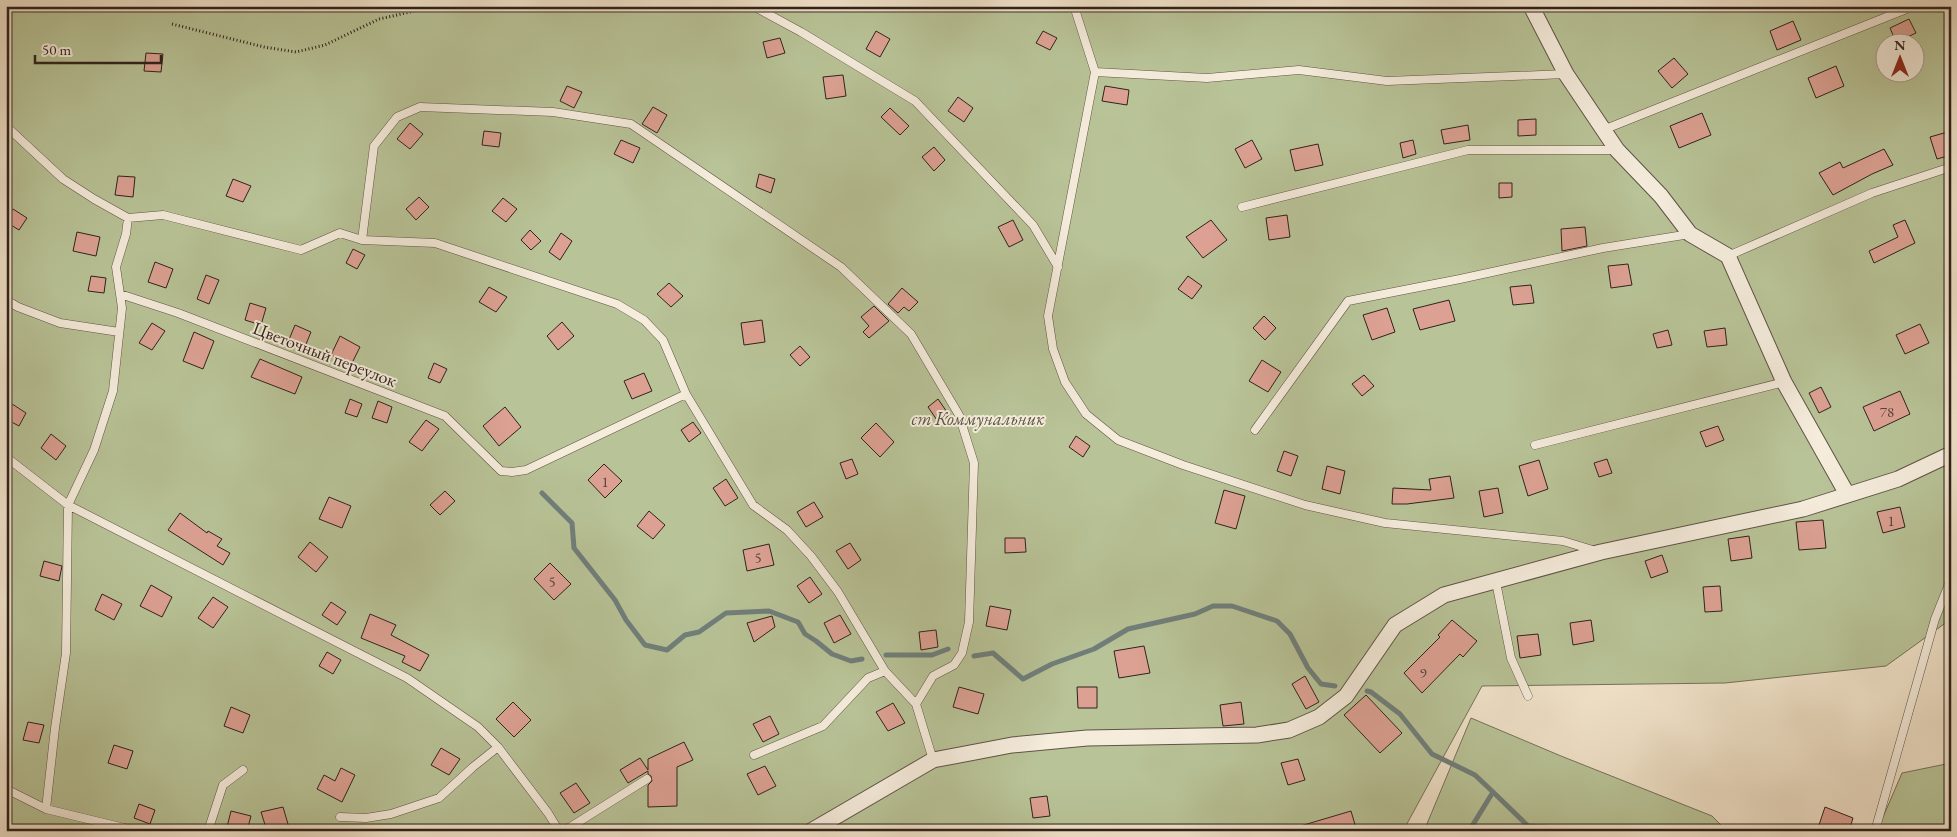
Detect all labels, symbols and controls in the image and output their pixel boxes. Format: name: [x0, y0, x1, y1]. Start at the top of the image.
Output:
scale bar: [35, 32, 161, 64]
north arrow: [1874, 32, 1924, 82]
text: N: [1894, 36, 1906, 54]
text: 50 m: [42, 40, 71, 59]
street label: Цветочный переулок: [250, 316, 401, 392]
house number: 78: [1880, 402, 1894, 421]
park label: ст Коммунальник: [912, 407, 1045, 431]
house number: 1: [601, 472, 609, 491]
house number: 1: [1887, 511, 1895, 530]
house number: 5: [754, 548, 762, 567]
house number: 5: [548, 572, 556, 591]
house number: 9: [1419, 663, 1427, 682]

